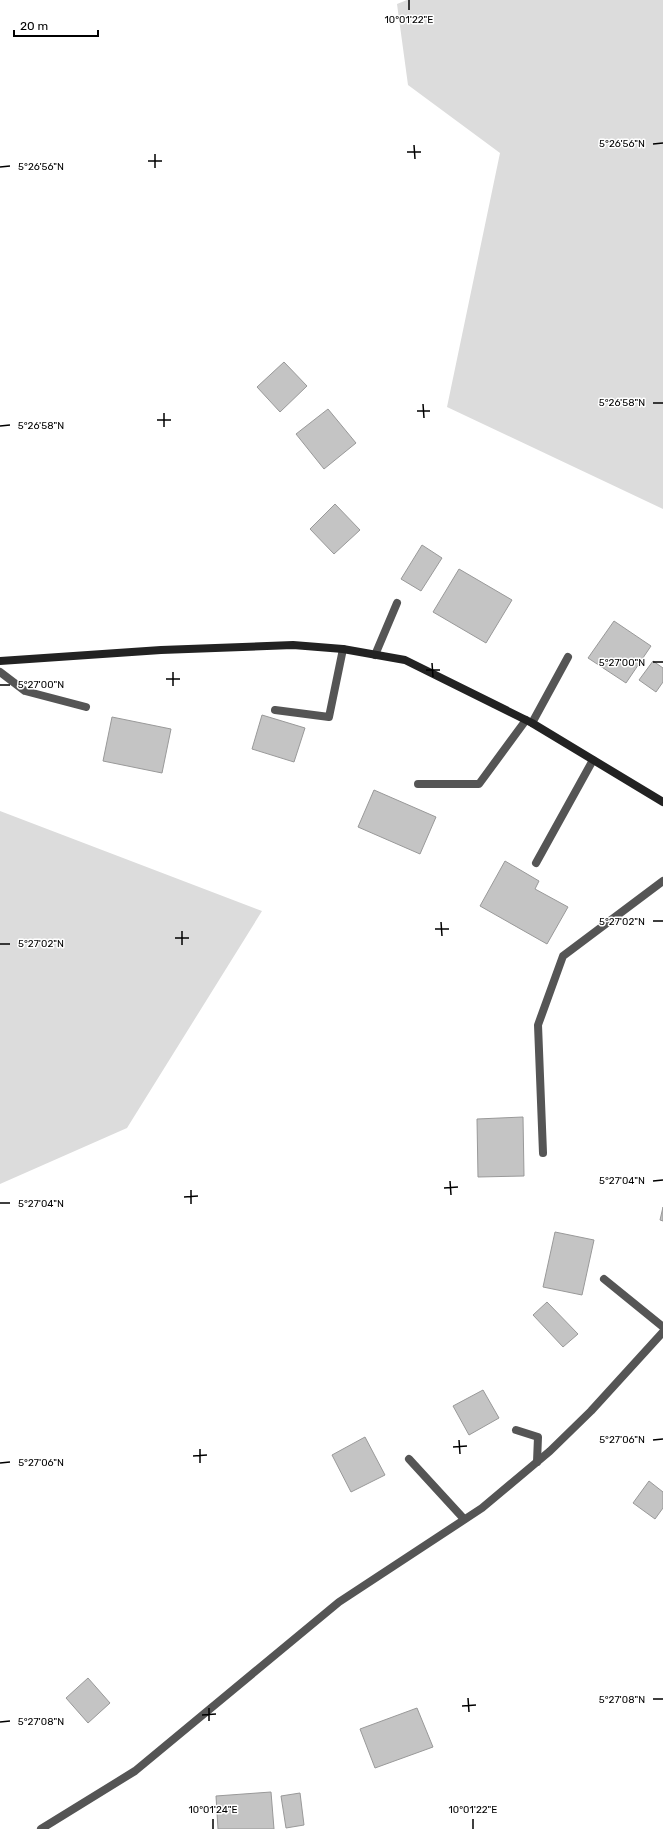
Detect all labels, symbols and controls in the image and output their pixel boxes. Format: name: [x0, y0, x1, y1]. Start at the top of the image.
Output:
scale bar: [14, 12, 98, 38]
text: 10°01'22"E: [385, 14, 433, 26]
text: 20 m: [20, 19, 48, 33]
text: 5°26'56"N: [599, 138, 645, 150]
text: 5°26'56"N: [18, 161, 64, 173]
text: 5°26'58"N: [599, 397, 645, 409]
text: 5°26'58"N: [18, 420, 64, 432]
text: 5°27'00"N: [599, 657, 645, 669]
text: 5°27'00"N: [18, 679, 64, 691]
text: 5°27'02"N: [599, 916, 645, 928]
text: 5°27'02"N: [18, 938, 64, 950]
text: 5°27'04"N: [599, 1175, 645, 1187]
text: 5°27'04"N: [18, 1198, 64, 1210]
text: 5°27'06"N: [599, 1434, 645, 1446]
text: 5°27'06"N: [18, 1457, 64, 1469]
text: 5°27'08"N: [599, 1694, 645, 1706]
text: 5°27'08"N: [18, 1716, 64, 1728]
text: 10°01'24"E: [189, 1804, 237, 1816]
text: 10°01'22"E: [449, 1804, 497, 1816]

